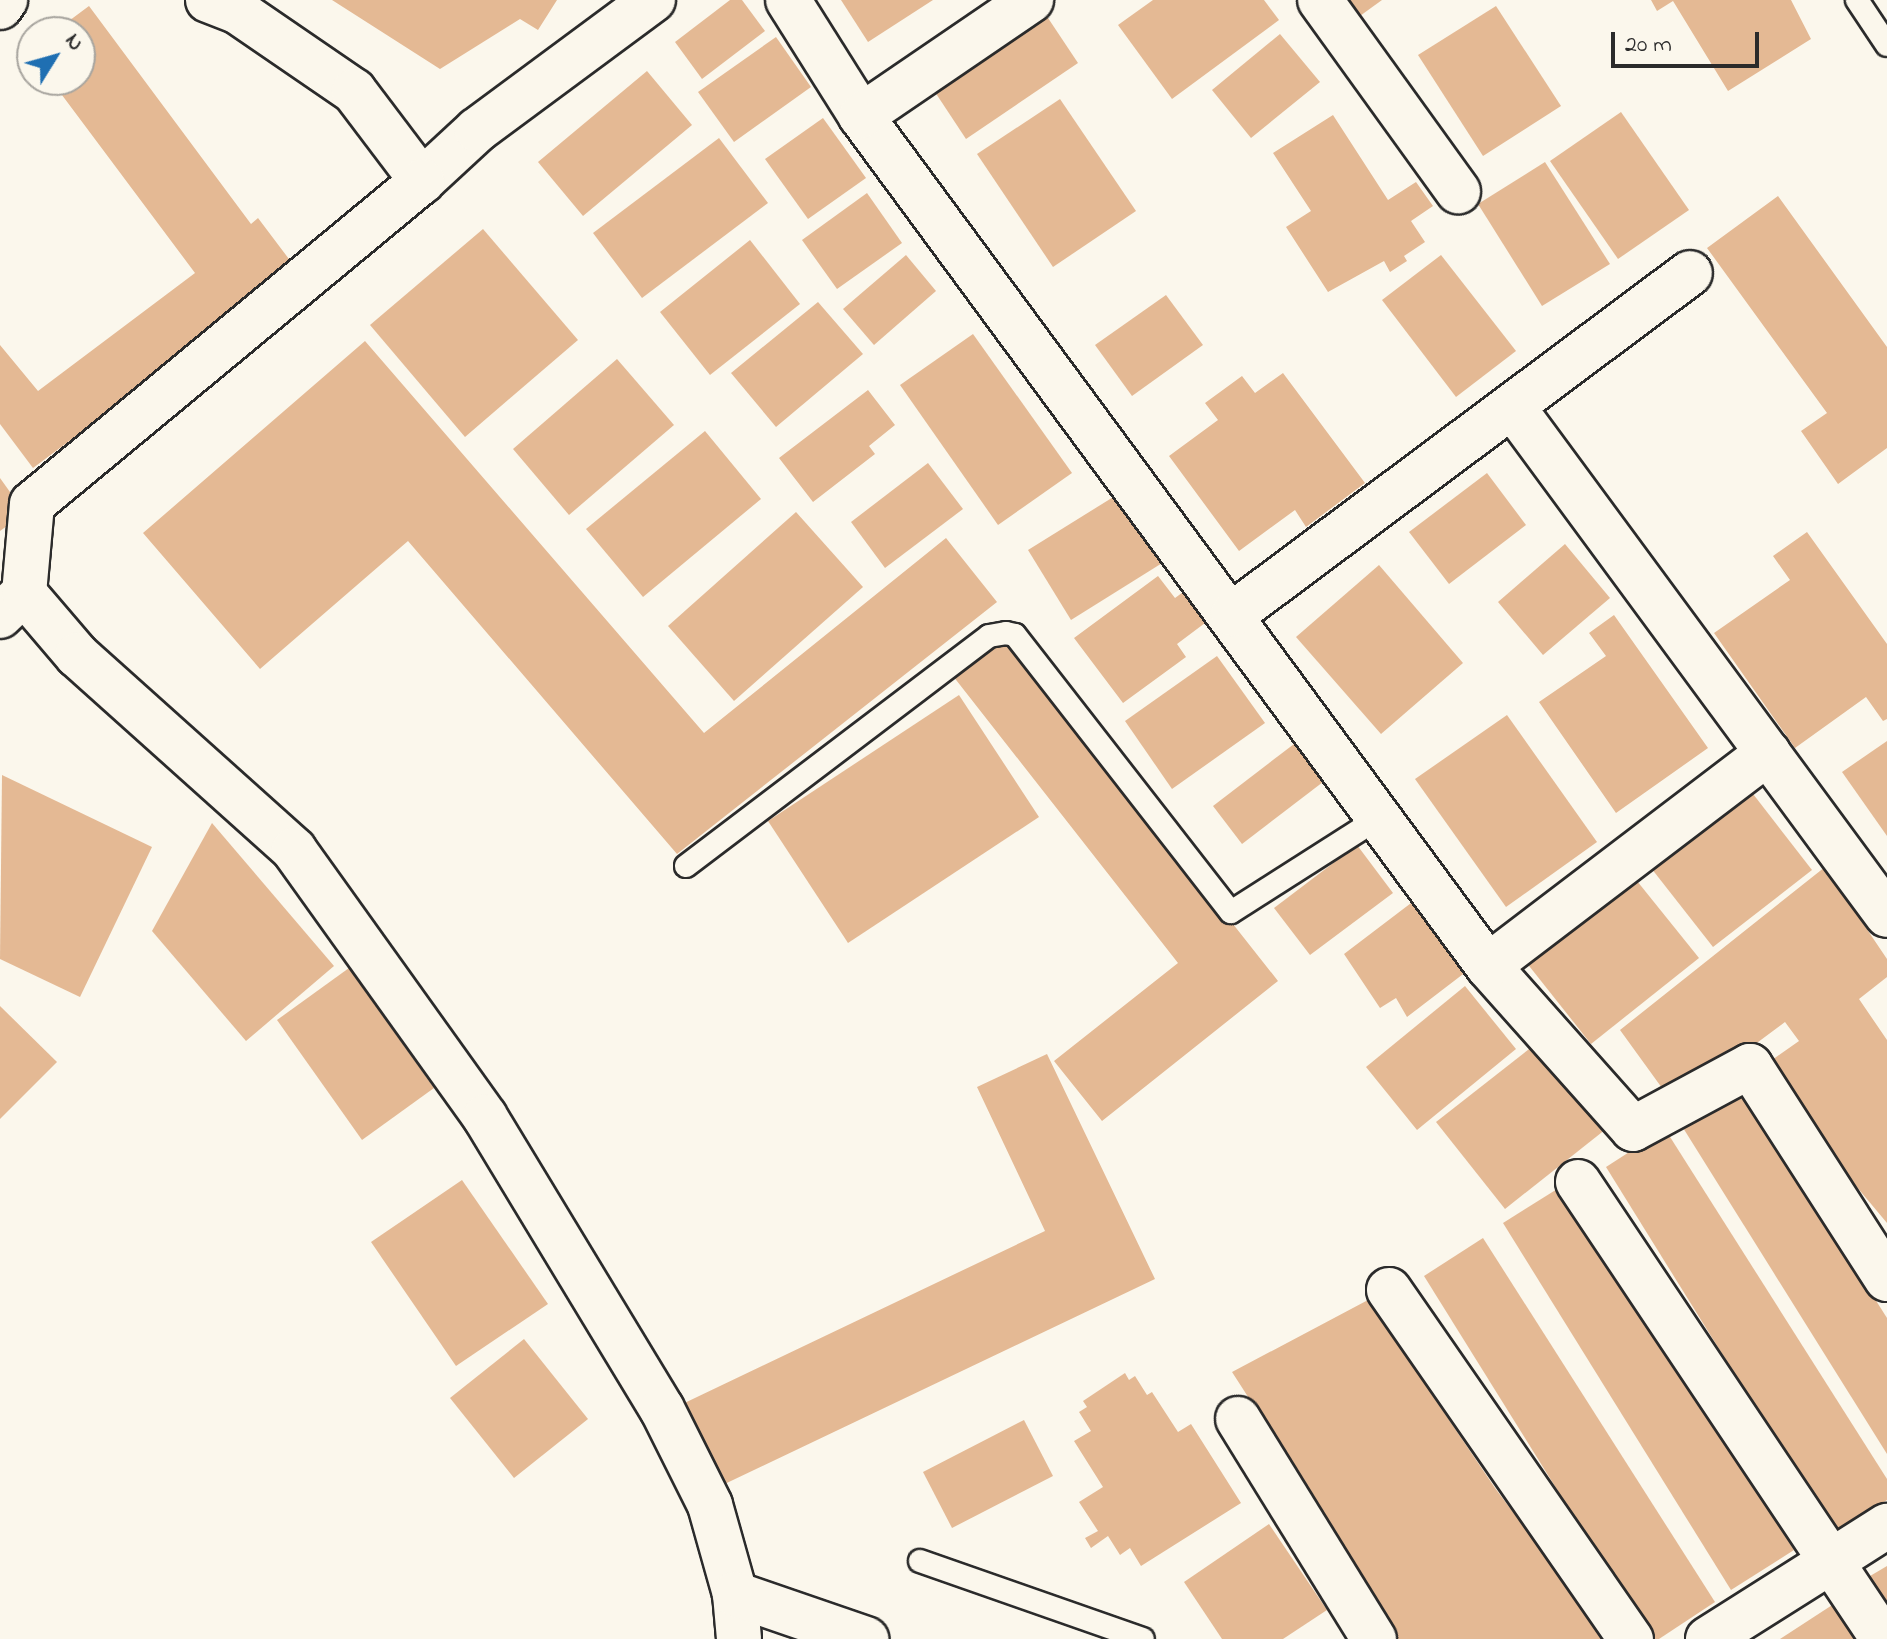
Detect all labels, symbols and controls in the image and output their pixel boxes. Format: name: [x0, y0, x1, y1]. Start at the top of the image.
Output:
north arrow: [16, 16, 96, 96]
scale bar: [1615, 16, 1763, 66]
text: N: [56, 27, 91, 58]
text: 20 m: [1625, 28, 1672, 63]

